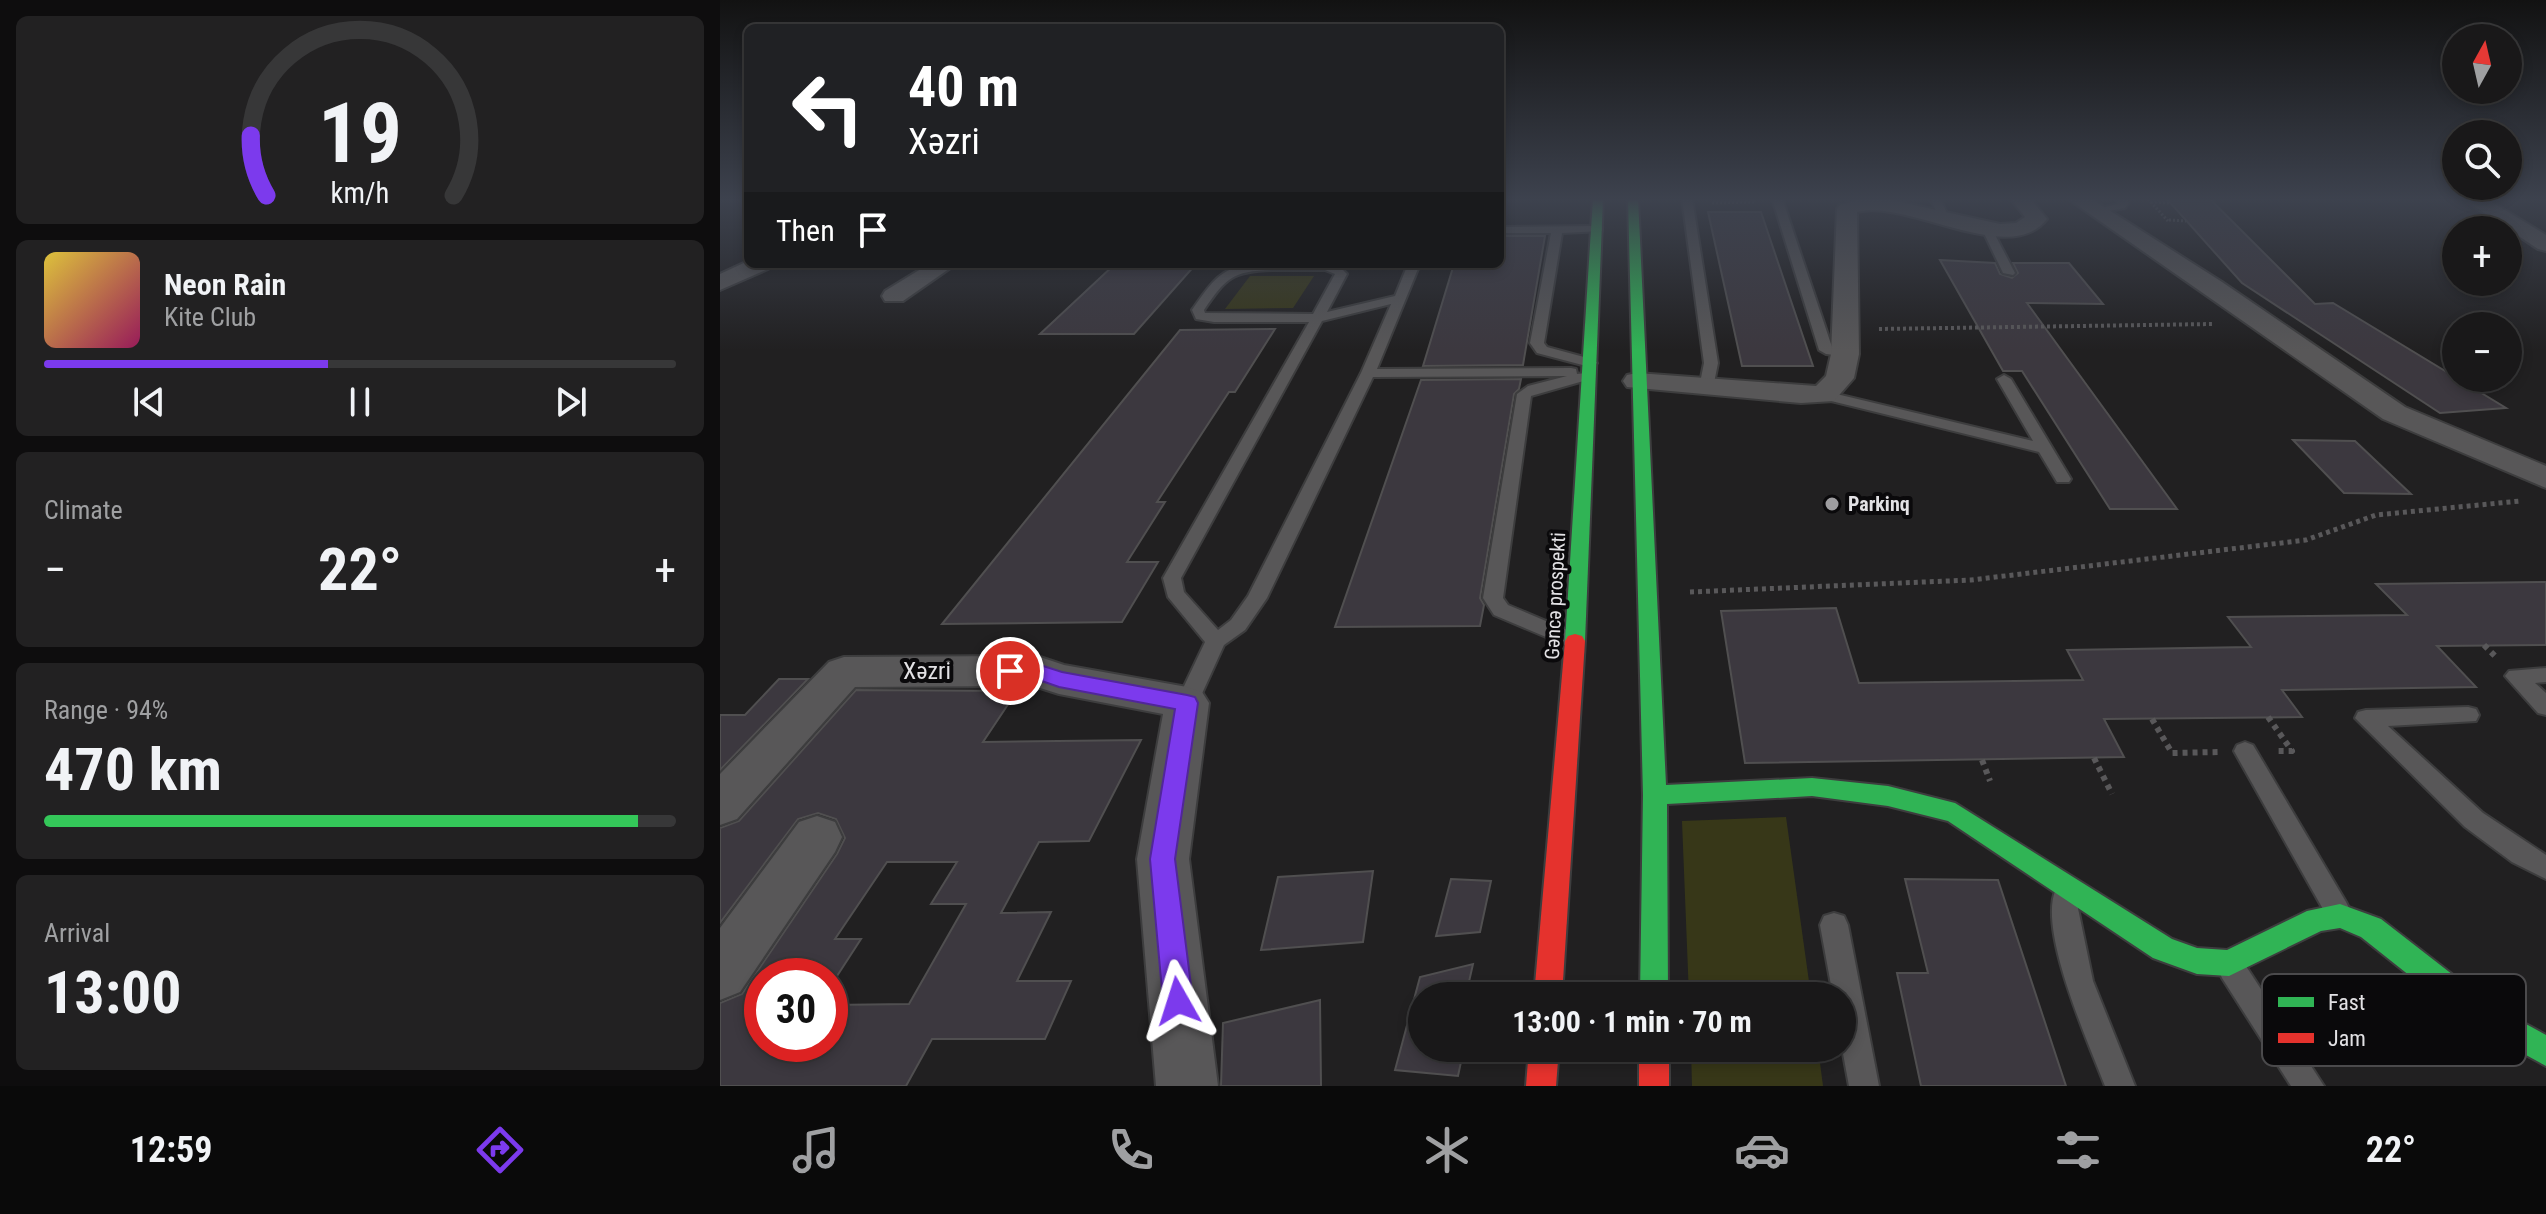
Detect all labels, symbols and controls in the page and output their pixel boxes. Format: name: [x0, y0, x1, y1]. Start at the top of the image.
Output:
north arrow: [2442, 24, 2522, 104]
map controls: [2442, 24, 2522, 392]
text: 40 m: [908, 54, 1019, 120]
icon: left: [776, 56, 880, 160]
text: 19: [318, 85, 402, 182]
button: search: [2442, 120, 2522, 200]
text: Xəzri: [908, 121, 980, 163]
text: km/h: [331, 176, 389, 210]
icon: arrive: [851, 208, 895, 252]
text: Then: [776, 213, 835, 248]
button: +: [2442, 216, 2522, 296]
text: Neon Rain: [164, 267, 286, 302]
text: Kite Club: [164, 302, 256, 332]
button: −: [2442, 312, 2522, 392]
icon: previous: [127, 380, 171, 424]
icon: pause: [338, 380, 382, 424]
icon: next: [549, 380, 593, 424]
place label: Parkinq: [1848, 492, 1910, 516]
text: Climate: [44, 495, 123, 525]
marker: Parkinq: [1823, 495, 1841, 513]
street label: Gəncə prospekti: [1540, 532, 1570, 660]
text: 22°: [318, 534, 402, 605]
text: −: [44, 544, 66, 596]
text: +: [654, 544, 676, 596]
pin: [976, 637, 1044, 705]
icon: arrive: [988, 649, 1032, 693]
street label: Xəzri: [903, 657, 951, 685]
text: Range · 94%: [44, 695, 168, 725]
text: 470 km: [44, 734, 222, 805]
text: Arrival: [44, 918, 110, 948]
text: 13:00: [44, 957, 182, 1028]
speed limit sign: 30: [744, 958, 848, 1062]
position arrow: [1136, 959, 1220, 1043]
legend: [2262, 974, 2526, 1066]
text: Fast: [2328, 990, 2365, 1015]
text: 13:00 · 1 min · 70 m: [1512, 1004, 1752, 1039]
text: Jam: [2328, 1026, 2366, 1051]
icon: directions: [472, 1122, 528, 1178]
icon: music: [788, 1122, 844, 1178]
icon: phone: [1103, 1122, 1159, 1178]
icon: climate: [1419, 1122, 1475, 1178]
icon: car: [1734, 1122, 1790, 1178]
icon: filters: [2050, 1122, 2106, 1178]
text: 12:59: [130, 1129, 212, 1171]
text: 22°: [2366, 1129, 2416, 1171]

